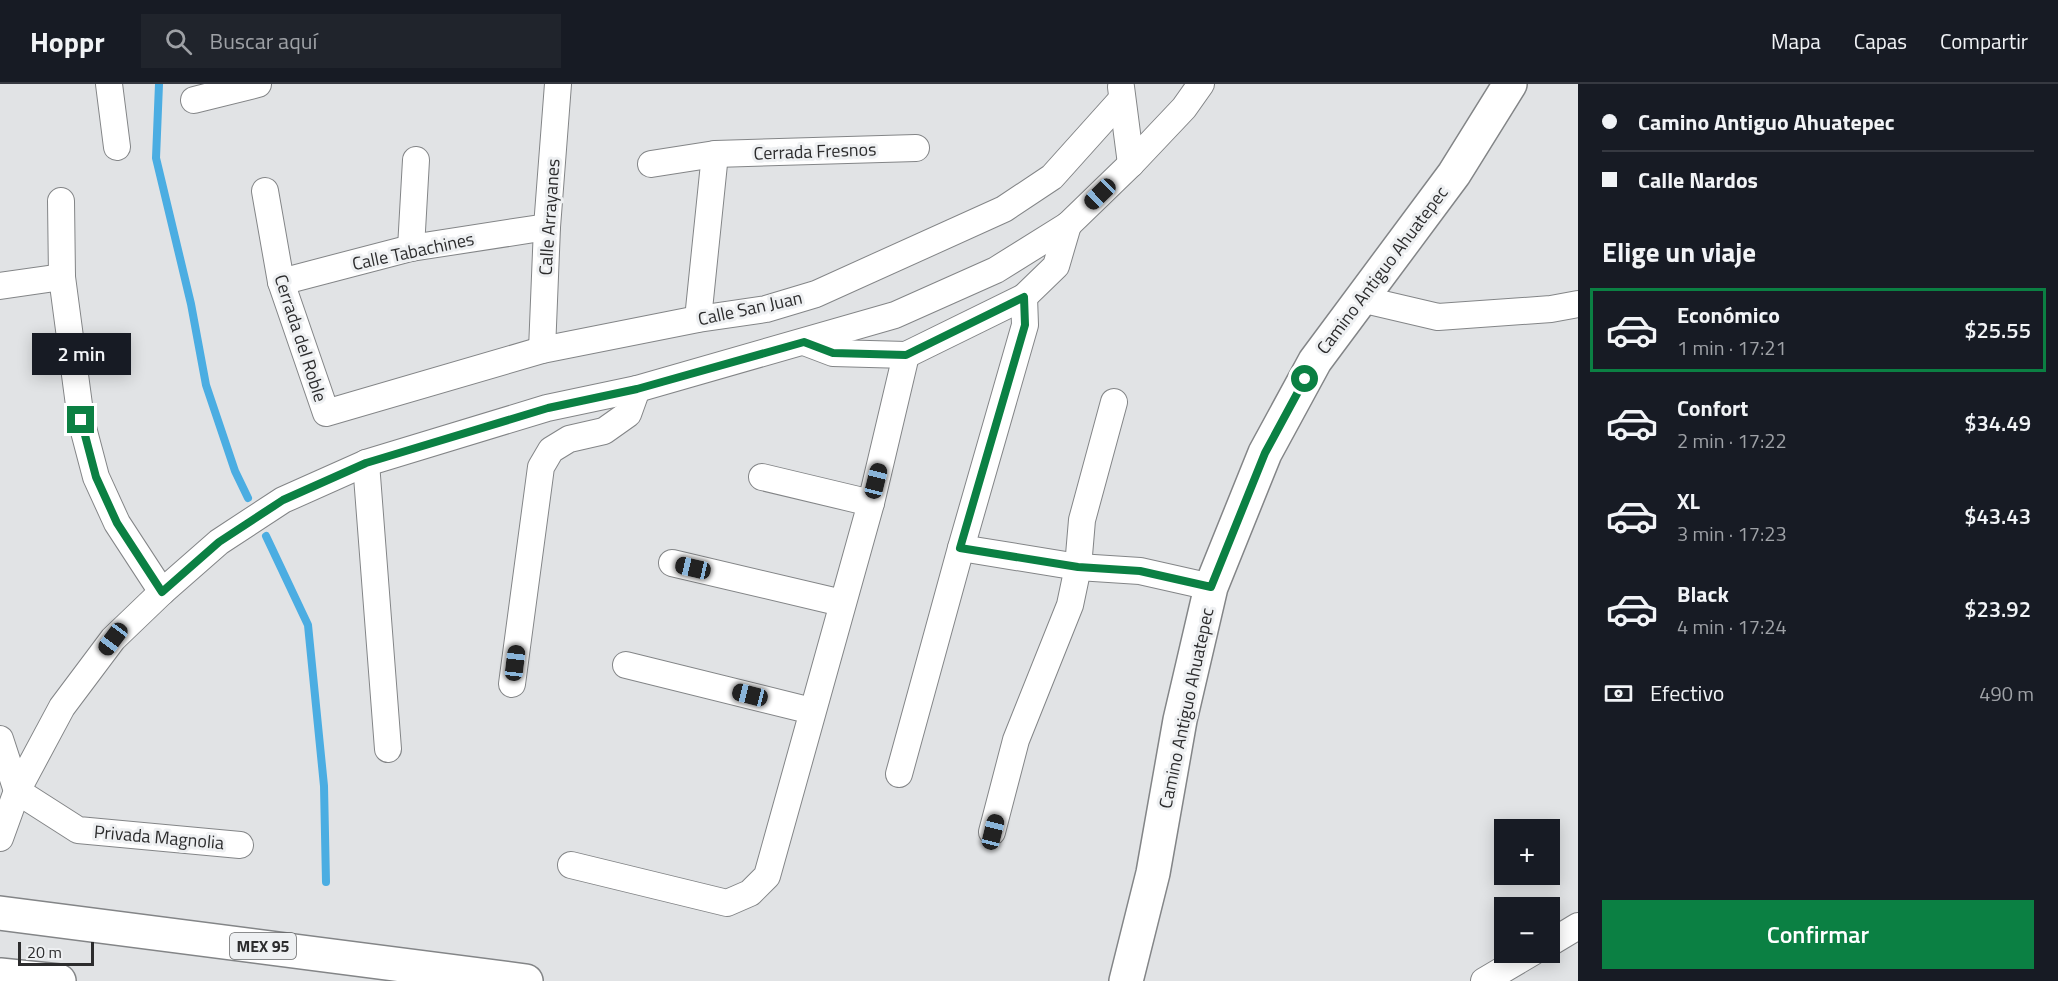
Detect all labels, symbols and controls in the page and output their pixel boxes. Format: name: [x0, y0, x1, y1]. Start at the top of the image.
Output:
search box: [141, 14, 561, 68]
text: Hoppr: [30, 20, 105, 63]
text: Buscar aquí: [210, 24, 317, 58]
icon: search: [162, 25, 195, 58]
text: Mapa: [1771, 25, 1821, 57]
text: Capas: [1854, 25, 1907, 57]
text: Compartir: [1940, 25, 2028, 57]
text: Camino Antiguo Ahuatepec: [1638, 105, 1895, 139]
street label: Cerrada Fresnos: [753, 135, 877, 167]
street label: Calle Arrayanes: [531, 158, 567, 276]
text: Calle Nardos: [1638, 163, 1758, 197]
car: [1081, 175, 1119, 213]
street label: Camino Antiguo Ahuatepec: [1310, 180, 1454, 360]
street label: Calle Tabachines: [349, 225, 477, 277]
text: Elige un viaje: [1602, 231, 1756, 272]
street label: Cerrada del Roble: [268, 271, 334, 405]
street label: Calle San Juan: [695, 284, 805, 332]
text: Económico: [1677, 298, 1780, 332]
icon: car: [1605, 303, 1659, 357]
text: $25.55: [1964, 313, 2031, 347]
text: 1 min · 17:21: [1677, 332, 1787, 363]
callout: 2 min: [32, 333, 130, 375]
text: 2 min: [57, 338, 106, 369]
route start: [1291, 365, 1318, 392]
text: Confort: [1677, 391, 1748, 425]
icon: car: [1605, 396, 1659, 450]
route end: [67, 406, 94, 433]
text: $34.49: [1964, 406, 2031, 440]
text: 2 min · 17:22: [1677, 425, 1787, 456]
car: [863, 461, 889, 501]
text: XL: [1677, 484, 1700, 518]
icon: car: [1605, 489, 1659, 543]
text: $43.43: [1964, 499, 2031, 533]
text: 3 min · 17:23: [1677, 518, 1787, 549]
car: [673, 555, 713, 581]
text: Black: [1677, 577, 1729, 611]
icon: car: [1605, 582, 1659, 636]
text: $23.92: [1964, 592, 2031, 626]
street label: Camino Antiguo Ahuatepec: [1152, 605, 1221, 811]
text: 4 min · 17:24: [1677, 611, 1787, 642]
car: [95, 619, 131, 659]
car: [504, 644, 526, 682]
text: Efectivo: [1650, 676, 1724, 710]
icon: cash: [1602, 677, 1635, 710]
text: 490 m: [1979, 678, 2034, 709]
car: [730, 682, 770, 708]
car: [980, 812, 1006, 852]
street label: Privada Magnolia: [93, 818, 225, 856]
map controls: [1494, 819, 1560, 963]
button: +: [1494, 819, 1560, 885]
button: −: [1494, 897, 1560, 963]
button: Confirmar: [1602, 900, 2034, 969]
road number: MEX 95: [230, 933, 296, 959]
scale bar: [18, 939, 94, 966]
text: 20 m: [27, 940, 62, 964]

